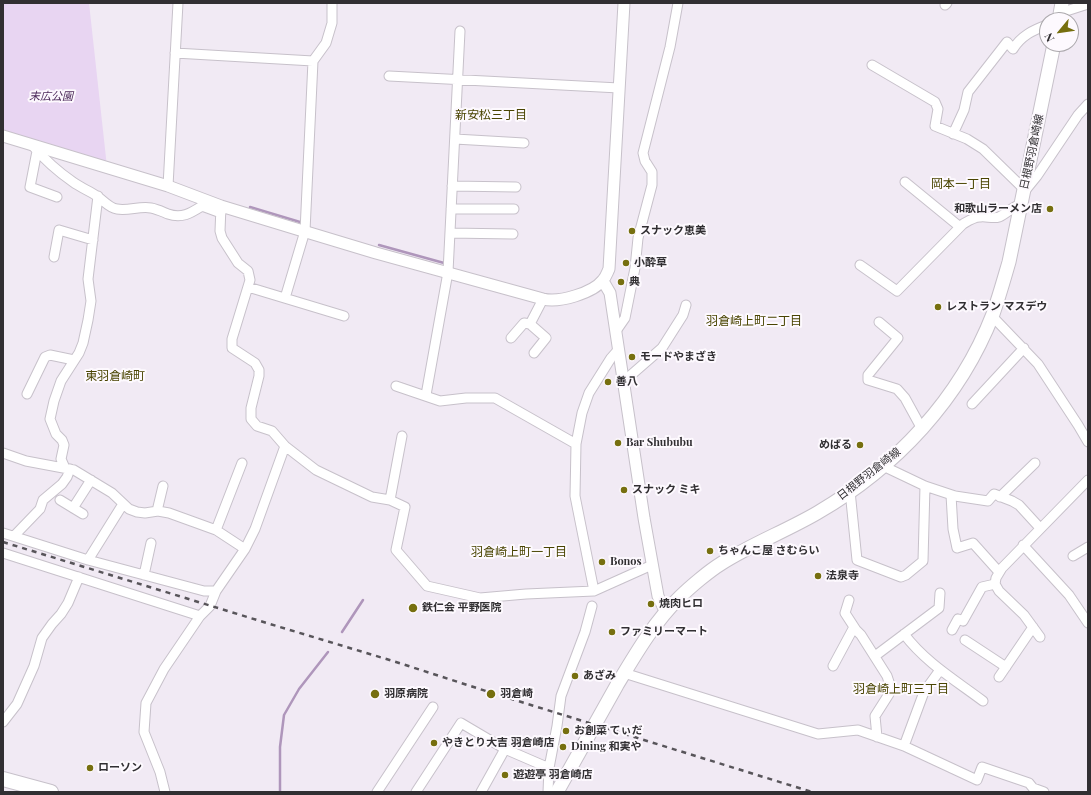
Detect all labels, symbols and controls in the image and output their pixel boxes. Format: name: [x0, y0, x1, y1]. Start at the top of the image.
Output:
north arrow: [1039, 12, 1079, 52]
text: N: [1040, 30, 1057, 45]
park label: 末広公園: [29, 90, 73, 104]
district label: 新安松三丁目: [455, 108, 527, 122]
street label: 日根野羽倉崎線: [1018, 113, 1046, 191]
district label: 岡本一丁目: [931, 177, 991, 191]
place label: 和歌山ラーメン店: [954, 202, 1042, 216]
marker: 和歌山ラーメン店: [1045, 204, 1055, 214]
place label: スナック恵美: [640, 224, 706, 238]
marker: スナック恵美: [627, 226, 637, 236]
place label: 小酔草: [634, 256, 667, 270]
marker: 小酔草: [621, 258, 631, 268]
place label: 典: [629, 275, 640, 289]
marker: 典: [616, 277, 626, 287]
place label: レストラン マスデウ: [946, 300, 1048, 314]
marker: レストラン マスデウ: [933, 302, 943, 312]
district label: 羽倉崎上町二丁目: [706, 314, 802, 328]
place label: モードやまざき: [640, 350, 717, 364]
marker: モードやまざき: [627, 352, 637, 362]
district label: 東羽倉崎町: [85, 369, 145, 383]
place label: 善八: [616, 375, 638, 389]
marker: 善八: [603, 377, 613, 387]
place label: Bar Shububu: [626, 436, 693, 450]
marker: Bar Shububu: [613, 438, 623, 448]
place label: めばる: [819, 438, 852, 452]
marker: めばる: [855, 440, 865, 450]
street label: 日根野羽倉崎線: [835, 445, 903, 503]
place label: スナック ミキ: [632, 483, 701, 497]
marker: スナック ミキ: [619, 485, 629, 495]
place label: ちゃんこ屋 さむらい: [718, 544, 820, 558]
district label: 羽倉崎上町一丁目: [471, 545, 567, 559]
marker: ちゃんこ屋 さむらい: [705, 546, 715, 556]
place label: Bonos: [610, 555, 642, 569]
marker: Bonos: [597, 557, 607, 567]
place label: 法泉寺: [826, 569, 859, 583]
marker: 法泉寺: [813, 571, 823, 581]
place label: 焼肉ヒロ: [659, 597, 703, 611]
marker: 焼肉ヒロ: [646, 599, 656, 609]
place label: 鉄仁会 平野医院: [422, 601, 502, 615]
marker: 鉄仁会 平野医院: [407, 602, 419, 614]
place label: ファミリーマート: [620, 625, 708, 639]
marker: ファミリーマート: [607, 627, 617, 637]
place label: あざみ: [583, 669, 616, 683]
marker: あざみ: [570, 671, 580, 681]
district label: 羽倉崎上町三丁目: [853, 682, 949, 696]
place label: 羽原病院: [384, 687, 428, 701]
place label: 羽倉崎: [500, 687, 533, 701]
marker: 羽原病院: [369, 688, 381, 700]
marker: 羽倉崎: [485, 688, 497, 700]
place label: お創菜 てぃだ: [574, 724, 643, 738]
marker: お創菜 てぃだ: [561, 726, 571, 736]
place label: やきとり大吉 羽倉崎店: [442, 736, 555, 750]
marker: やきとり大吉 羽倉崎店: [429, 738, 439, 748]
place label: Dining 和実や: [571, 740, 642, 754]
marker: Dining 和実や: [558, 742, 568, 752]
place label: ローソン: [98, 761, 142, 775]
marker: ローソン: [85, 763, 95, 773]
place label: 遊遊亭 羽倉崎店: [513, 768, 593, 782]
marker: 遊遊亭 羽倉崎店: [500, 770, 510, 780]

